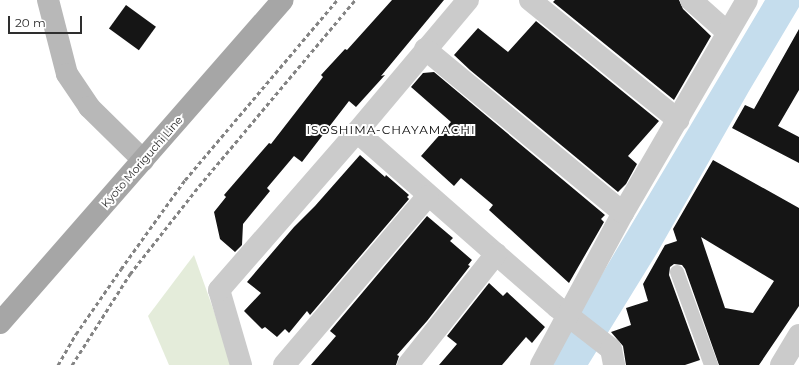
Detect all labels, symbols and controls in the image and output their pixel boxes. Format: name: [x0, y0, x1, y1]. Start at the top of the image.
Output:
scale bar: [10, 8, 84, 34]
text: 20 m: [15, 15, 46, 30]
street label: Kyoto Moriguchi Line: [99, 113, 185, 211]
district label: ISOSHIMA-CHAYAMACHI: [306, 123, 476, 137]

